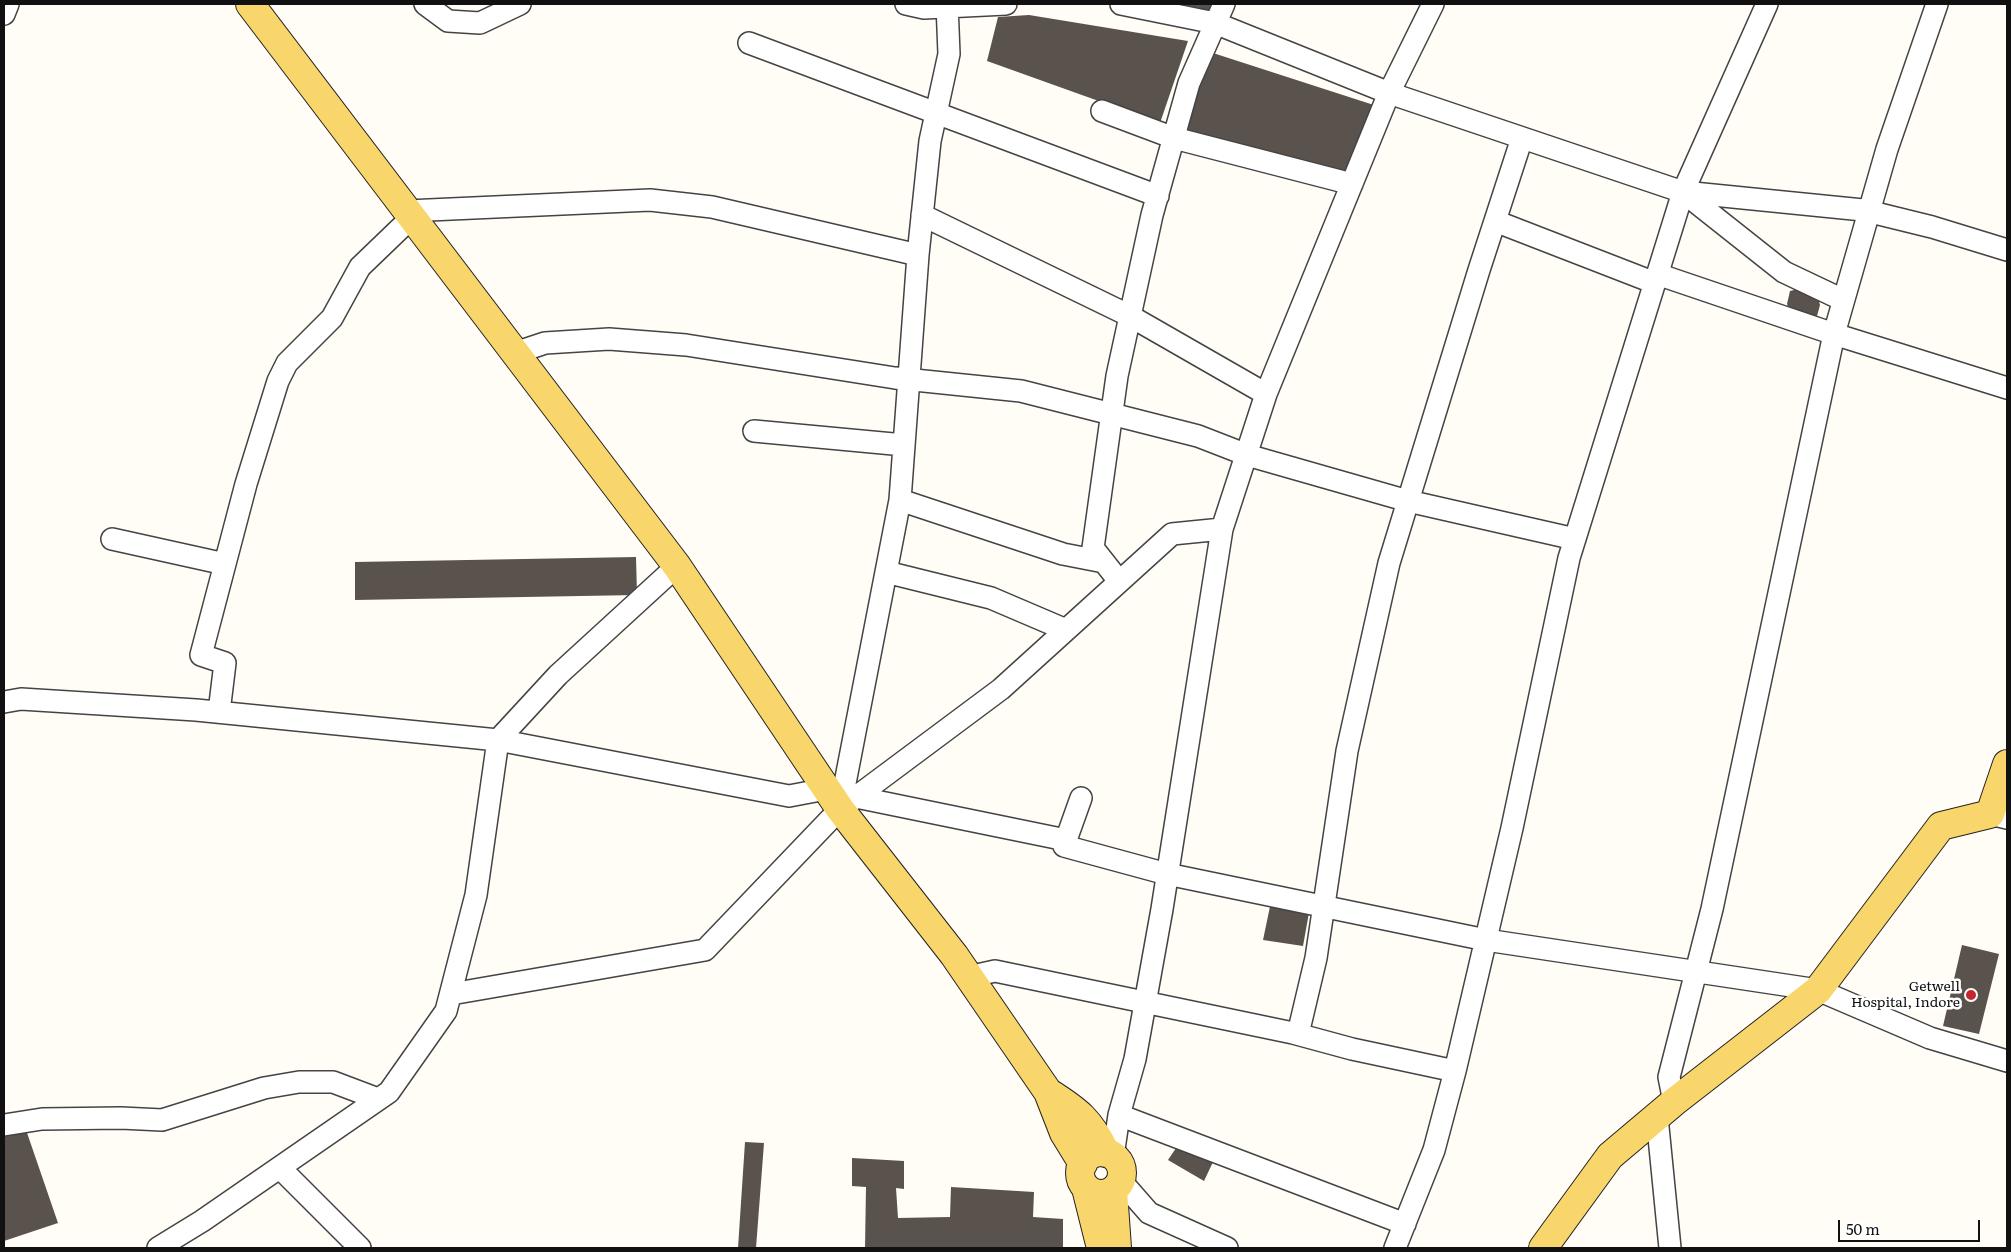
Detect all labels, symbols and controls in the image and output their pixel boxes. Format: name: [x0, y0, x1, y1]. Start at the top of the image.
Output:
place label: Getwell Hospital, Indore: [1851, 979, 1960, 1012]
marker: Getwell Hospital, Indore: [1964, 988, 1978, 1002]
scale bar: [1841, 1210, 1984, 1242]
text: 50 m: [1846, 1217, 1880, 1240]

